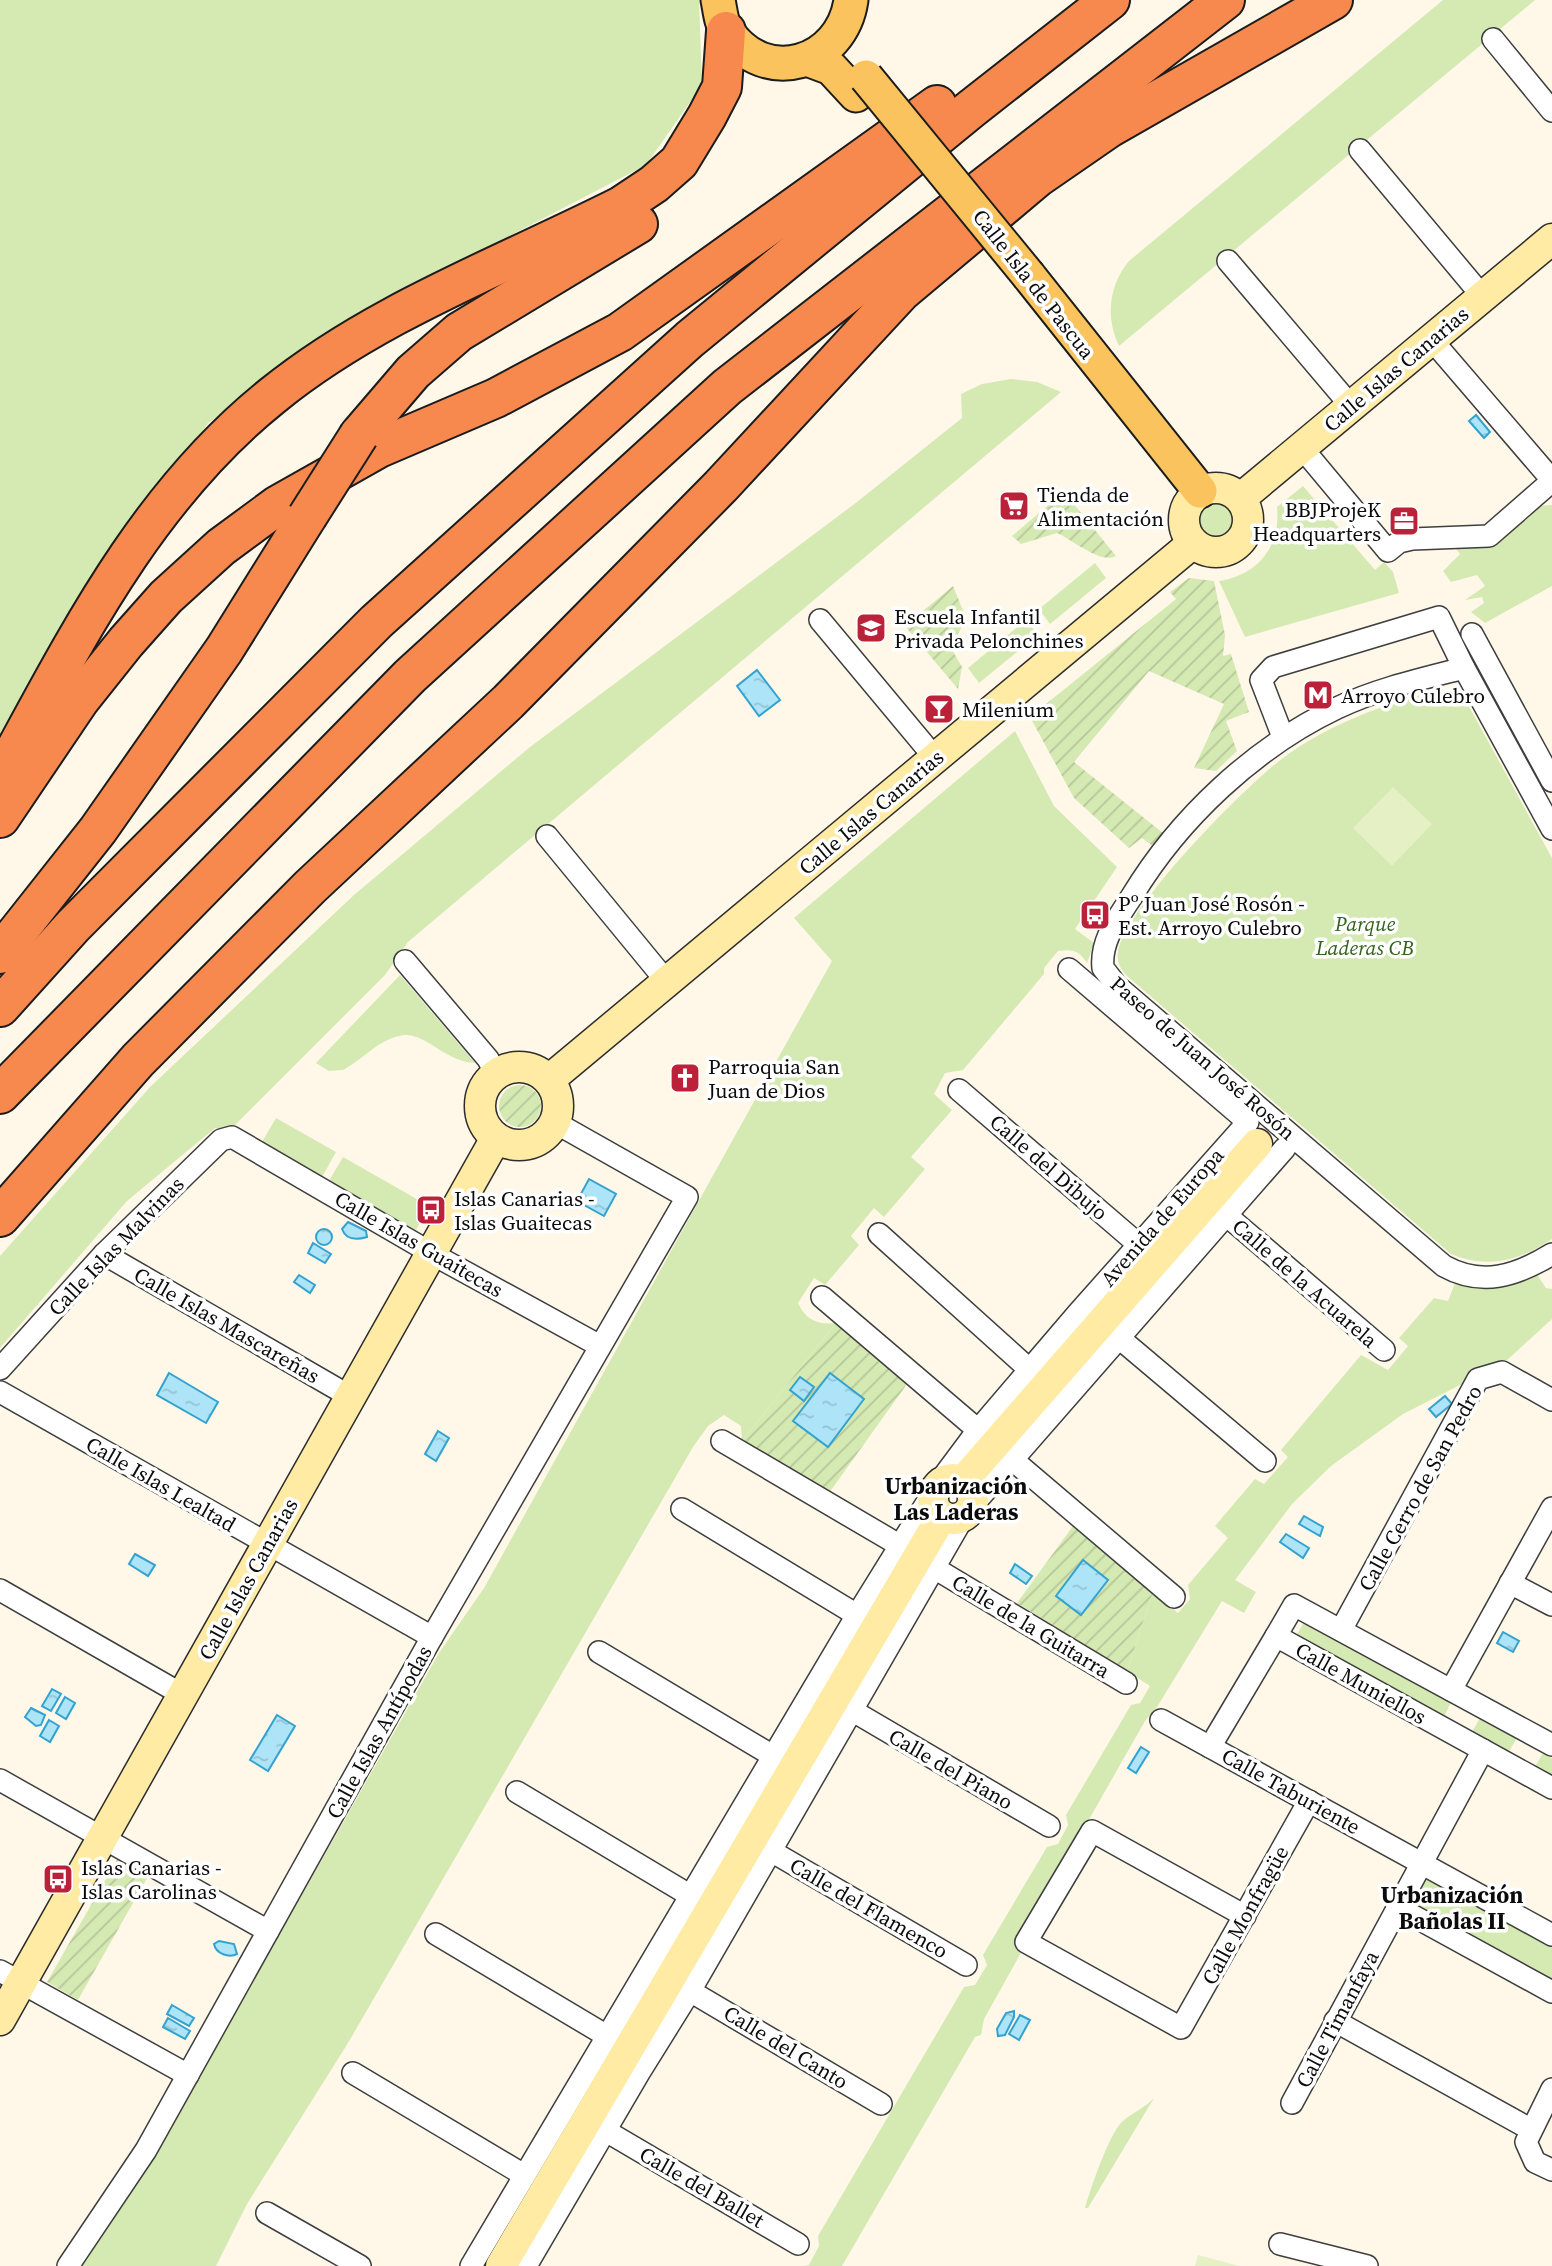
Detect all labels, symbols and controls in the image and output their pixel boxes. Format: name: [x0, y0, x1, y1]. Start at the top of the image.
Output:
street label: Calle Isla de Pascua: [966, 203, 1102, 365]
street label: Calle Islas Canarias: [1317, 300, 1475, 438]
place label: Tienda de Alimentación: [1037, 480, 1164, 533]
supermarket icon: Tienda de Alimentación: [997, 489, 1031, 523]
place label: BBJProjeK Headquarters: [1253, 495, 1381, 548]
office icon: BBJProjeK Headquarters: [1387, 504, 1421, 538]
place label: Escuela Infantil Privada Pelonchines: [894, 602, 1084, 655]
school or university icon: Escuela Infantil Privada Pelonchines: [854, 611, 888, 645]
metro station icon: Arroyo Culebro: [1301, 678, 1335, 712]
place label: Arroyo Culebro: [1341, 681, 1485, 710]
bar icon: Milenium: [922, 692, 956, 726]
place label: Milenium: [962, 695, 1054, 724]
street label: Calle Islas Canarias: [792, 743, 950, 881]
place label: Pº Juan José Rosón - Est. Arroyo Culebro: [1118, 889, 1305, 942]
bus stop icon: Pº Juan José Rosón - Est. Arroyo Culebro: [1078, 898, 1112, 932]
park label: Parque Laderas CB: [1315, 909, 1414, 962]
street label: Paseo de Juan José Rosón: [1104, 969, 1302, 1147]
place label: Parroquia San Juan de Dios: [707, 1052, 840, 1105]
church icon: Parroquia San Juan de Dios: [668, 1061, 702, 1095]
street label: Calle del Dibujo: [984, 1107, 1114, 1227]
street label: Avenida de Europa: [1094, 1141, 1231, 1293]
street label: Calle Islas Malvinas: [42, 1170, 190, 1322]
street label: Calle Islas Guaitecas: [329, 1184, 509, 1304]
place label: Islas Canarias - Islas Guaitecas: [454, 1184, 595, 1237]
bus stop icon: Islas Canarias - Islas Guaitecas: [414, 1193, 448, 1227]
street label: Calle de la Acuarela: [1226, 1212, 1384, 1354]
street label: Calle Islas Mascareñas: [129, 1260, 325, 1390]
street label: Calle Cerro de San Pedro: [1351, 1380, 1489, 1596]
street label: Calle Islas Lealtad: [81, 1429, 241, 1539]
district label: Urbanización Las Laderas: [885, 1470, 1027, 1528]
street label: Calle Islas Canarias: [191, 1493, 305, 1665]
street label: Calle de la Guitarra: [947, 1567, 1116, 1685]
street label: Calle Muniellos: [1290, 1635, 1432, 1731]
street label: Calle Islas Antípodas: [319, 1640, 439, 1824]
street label: Calle del Piano: [883, 1722, 1019, 1816]
street label: Calle Taburiente: [1216, 1741, 1366, 1841]
street label: Calle Monfragüe: [1195, 1840, 1295, 1990]
street label: Calle del Flamenco: [784, 1851, 954, 1965]
place label: Islas Canarias - Islas Carolinas: [81, 1853, 222, 1906]
bus stop icon: Islas Canarias - Islas Carolinas: [41, 1862, 75, 1896]
district label: Urbanización Bañolas II: [1381, 1879, 1523, 1937]
street label: Calle Timanfaya: [1289, 1945, 1386, 2093]
street label: Calle del Canto: [718, 1998, 854, 2096]
street label: Calle del Ballet: [634, 2140, 770, 2235]

